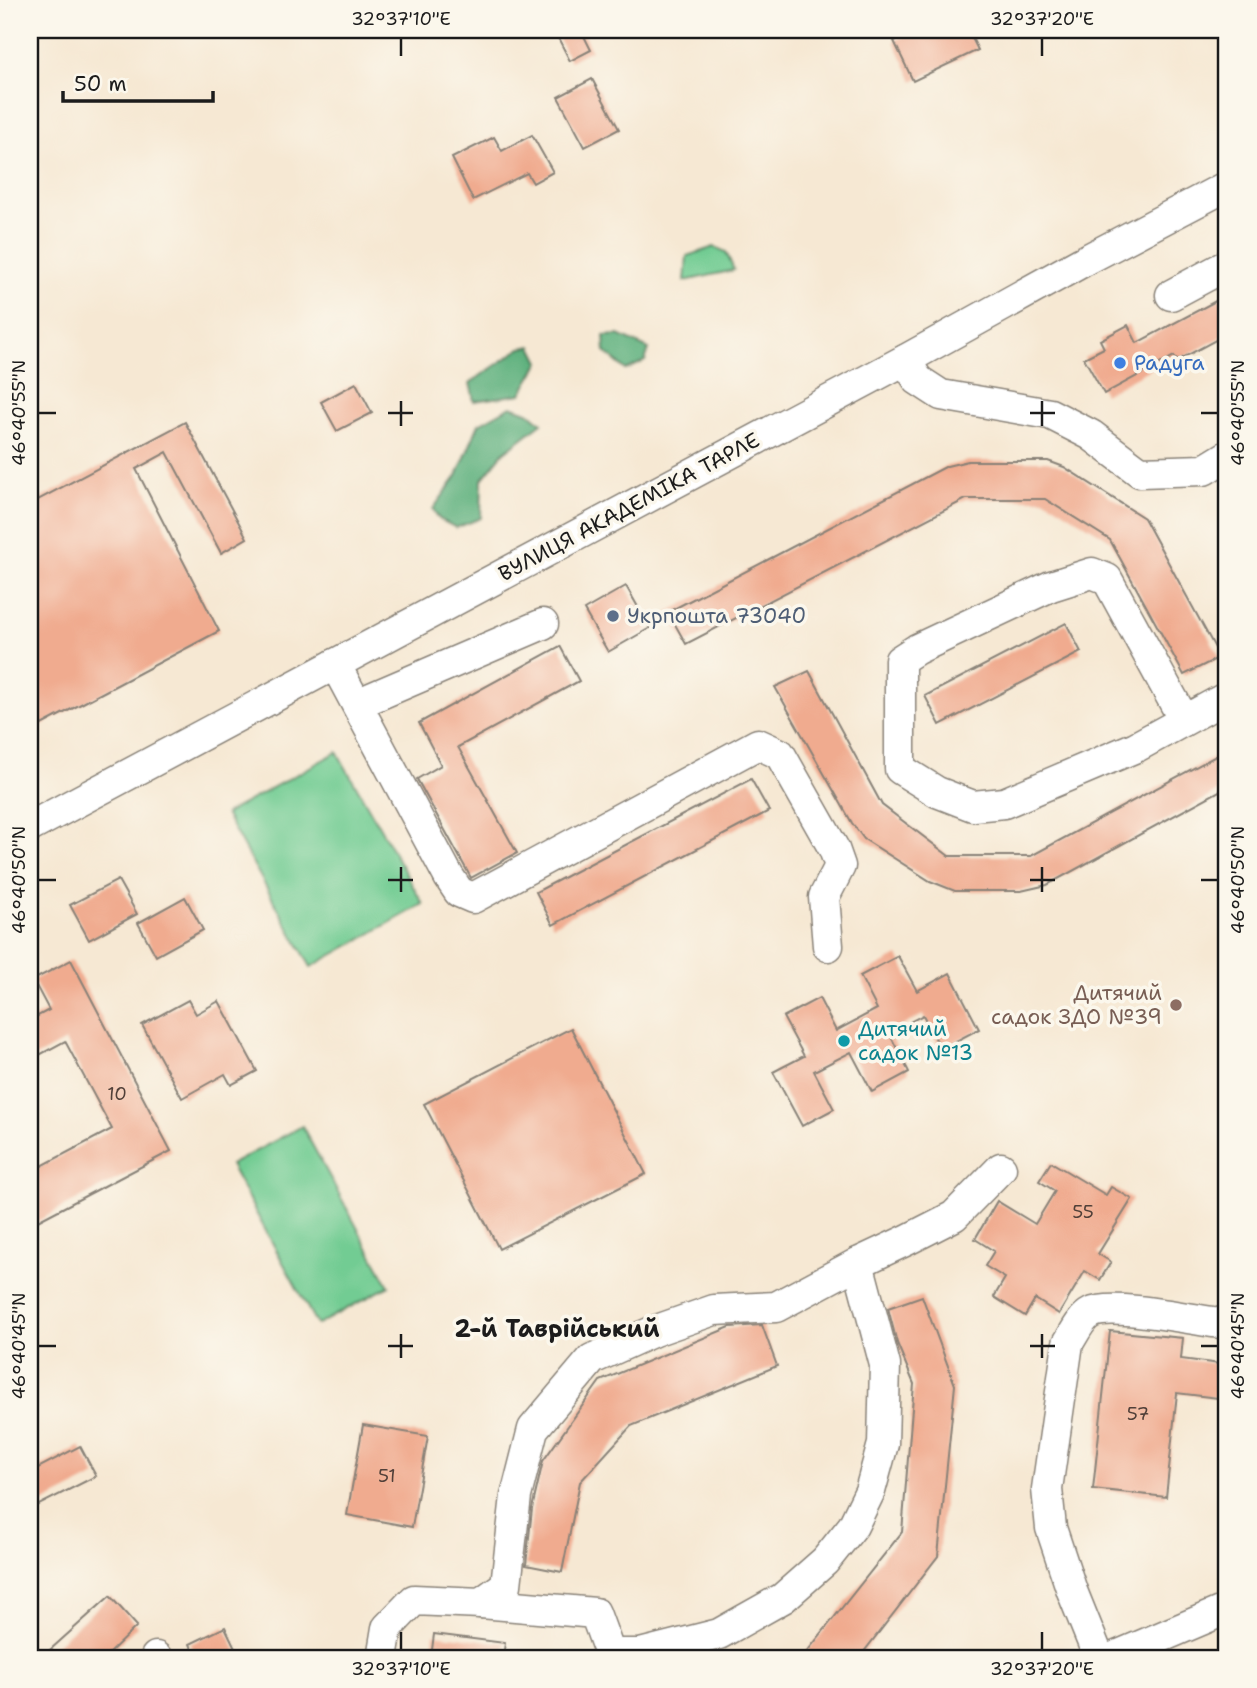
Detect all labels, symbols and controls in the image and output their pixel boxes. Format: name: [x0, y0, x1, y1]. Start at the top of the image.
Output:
text: 32°37'10"E: [351, 7, 451, 31]
text: 32°37'20"E: [990, 7, 1094, 31]
scale bar: [63, 60, 214, 104]
text: 50 m: [74, 70, 127, 98]
place label: Радуга: [1134, 349, 1205, 377]
marker: Радуга: [1112, 355, 1128, 371]
text: 46°40'55"N: [7, 360, 31, 466]
text: 46°40'55"N: [1226, 360, 1250, 466]
street label: ВУЛИЦЯ АКАДЕМІКА ТАРЛЕ: [494, 426, 764, 588]
place label: Укрпошта 73040: [627, 602, 806, 630]
marker: Укрпошта 73040: [605, 608, 621, 624]
text: 46°40'50"N: [7, 826, 31, 934]
text: 46°40'50"N: [1226, 826, 1250, 934]
place label: Дитячий садок ЗДО №39: [991, 979, 1162, 1031]
marker: Дитячий садок ЗДО №39: [1168, 997, 1184, 1013]
place label: Дитячий садок №13: [858, 1015, 973, 1067]
marker: Дитячий садок №13: [836, 1033, 852, 1049]
house number: 10: [107, 1082, 127, 1106]
house number: 55: [1072, 1200, 1094, 1224]
text: 46°40'45"N: [7, 1292, 31, 1400]
text: 46°40'45"N: [1226, 1292, 1250, 1400]
district label: 2-й Таврійський: [454, 1313, 660, 1345]
house number: 57: [1127, 1402, 1149, 1426]
house number: 51: [378, 1464, 396, 1488]
text: 32°37'10"E: [351, 1657, 451, 1681]
text: 32°37'20"E: [990, 1657, 1094, 1681]

